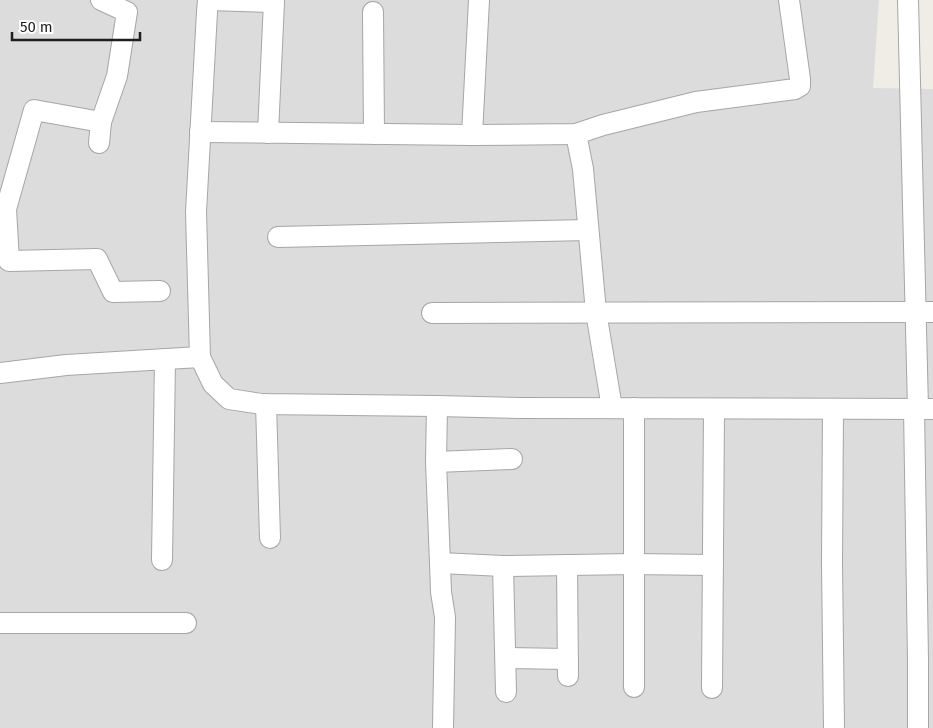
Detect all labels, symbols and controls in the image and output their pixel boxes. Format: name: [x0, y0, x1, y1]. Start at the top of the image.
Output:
scale bar: [12, 10, 140, 42]
text: 50 m: [20, 18, 53, 36]

